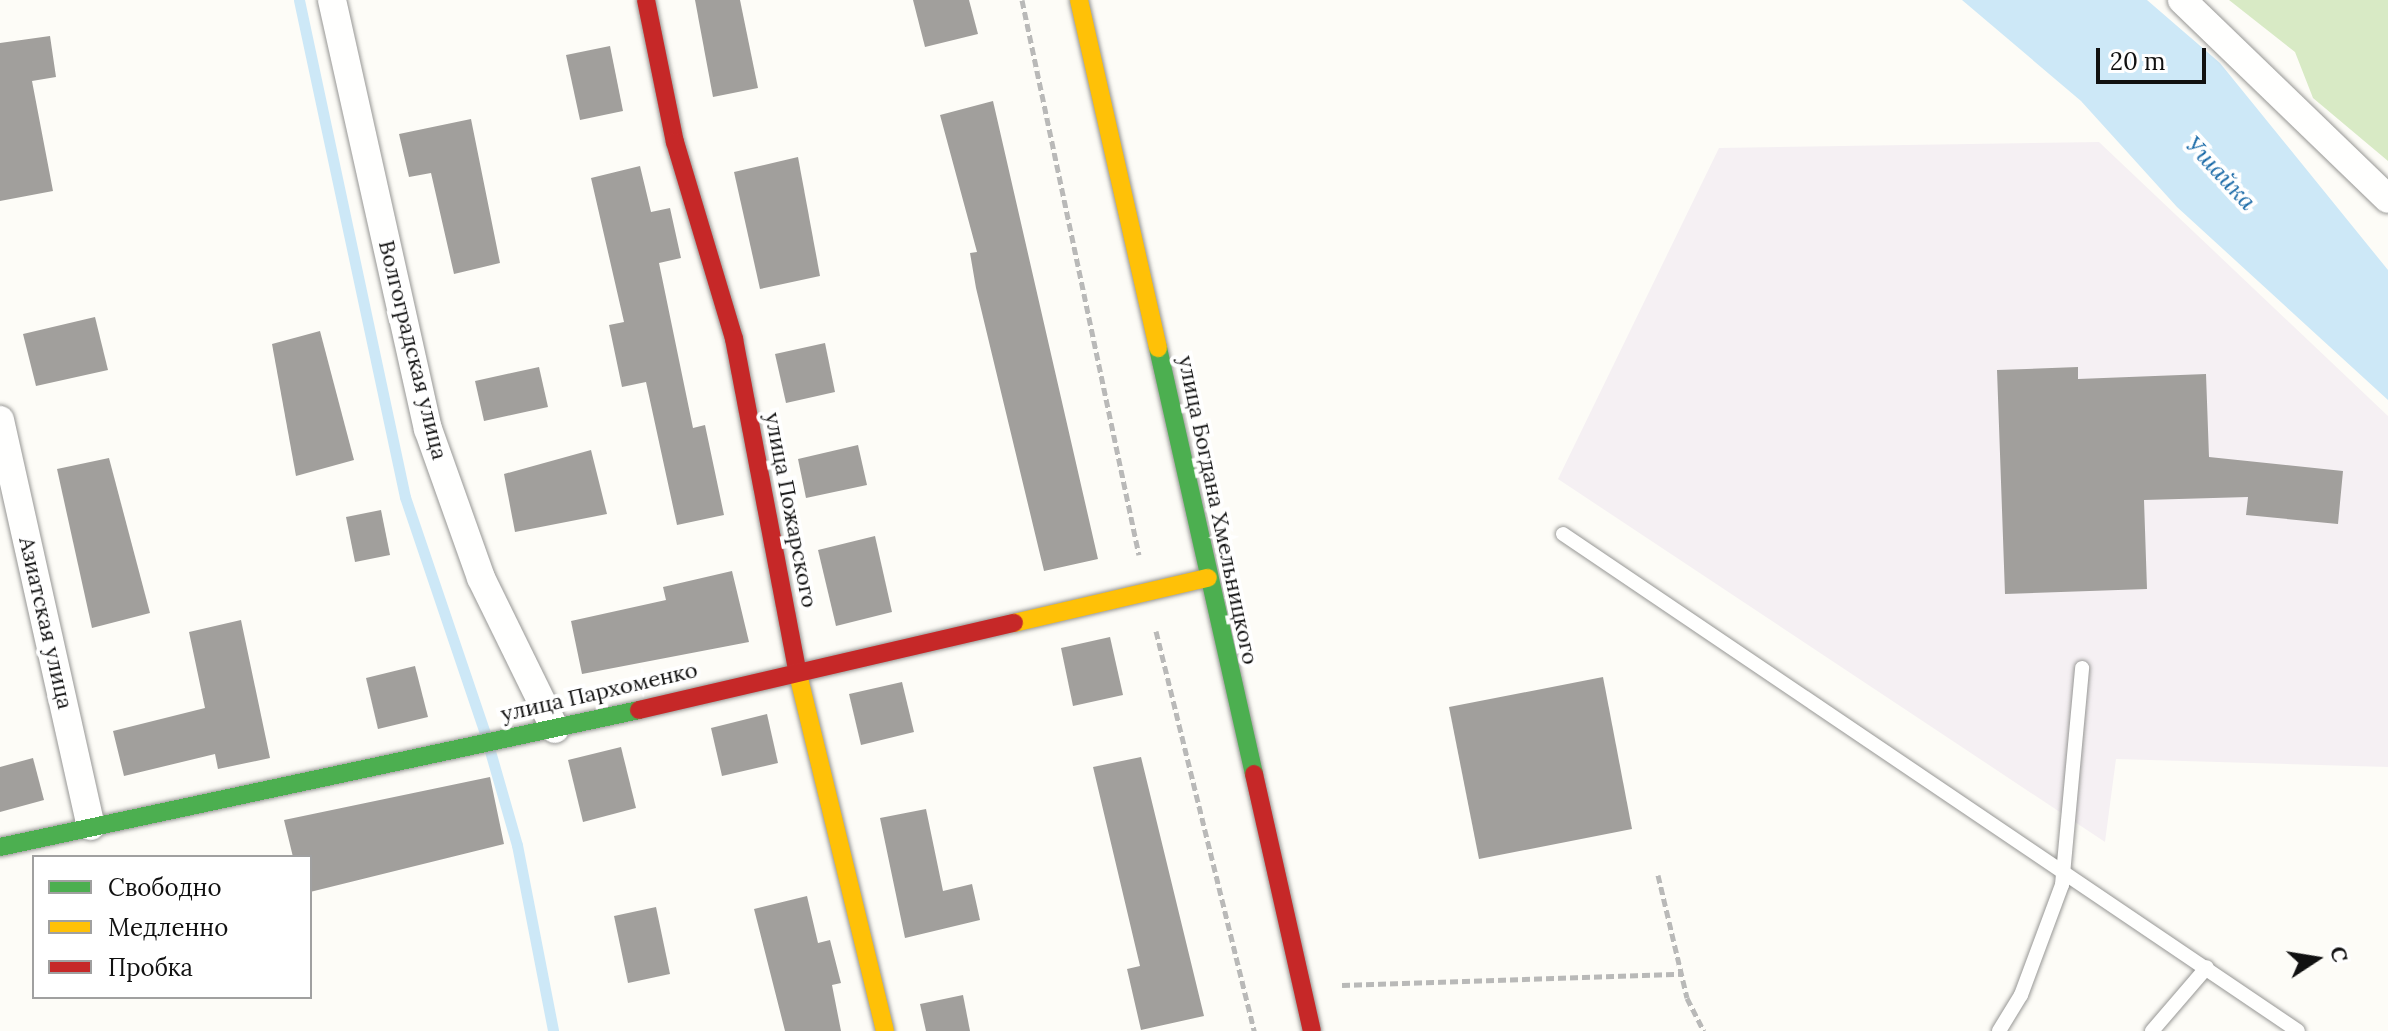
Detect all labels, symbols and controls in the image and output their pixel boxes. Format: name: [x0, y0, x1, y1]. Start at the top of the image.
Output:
scale bar: [2100, 32, 2210, 82]
text: 20 m: [2110, 46, 2166, 77]
water label: Ушайка: [2180, 130, 2262, 216]
street label: Волгоградская улица: [373, 238, 453, 462]
street label: улица Богдана Хмельницкого: [1172, 353, 1264, 667]
street label: улица Пожарского: [759, 410, 823, 610]
street label: Азиатская улица: [13, 534, 79, 712]
street label: улица Пархоменко: [498, 657, 700, 727]
legend: [32, 855, 312, 999]
text: Свободно: [108, 872, 222, 903]
text: Медленно: [108, 912, 228, 943]
north arrow: [2276, 919, 2356, 999]
text: С: [2324, 944, 2355, 964]
text: Пробка: [108, 952, 193, 983]

